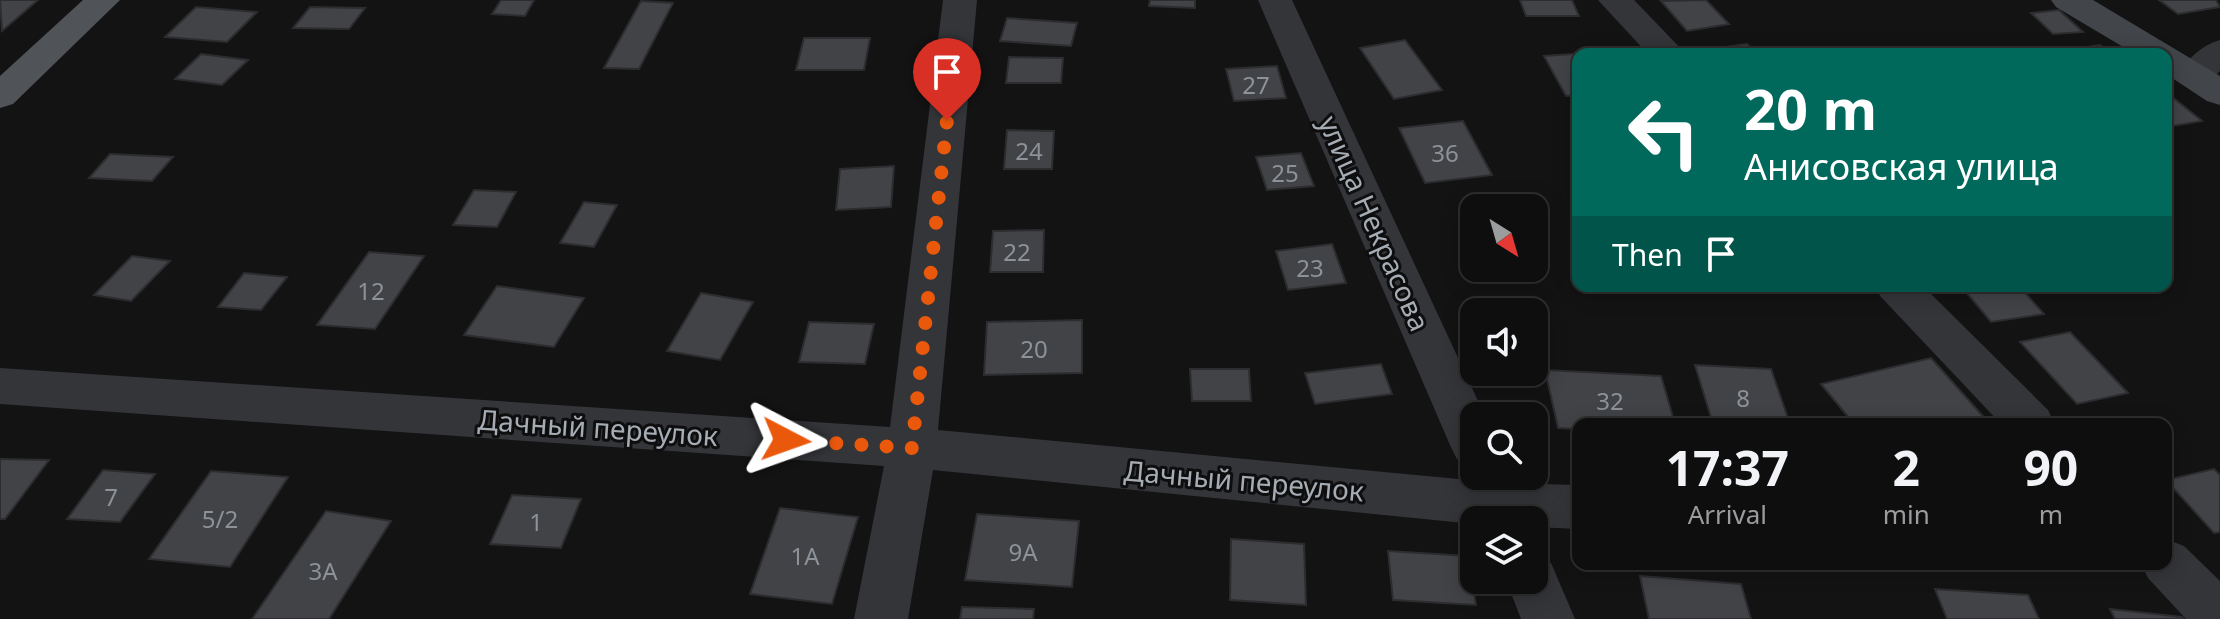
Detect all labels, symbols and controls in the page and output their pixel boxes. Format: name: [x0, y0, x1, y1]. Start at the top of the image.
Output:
pin: [913, 38, 981, 120]
icon: arrive: [925, 50, 969, 94]
house number: 27: [1242, 68, 1270, 101]
text: 20 m: [1744, 70, 1877, 146]
icon: left: [1612, 80, 1716, 184]
street label: улица Некрасова: [1310, 109, 1440, 337]
house number: 24: [1015, 134, 1043, 167]
house number: 36: [1431, 136, 1459, 169]
text: Анисовская улица: [1744, 142, 2059, 191]
house number: 25: [1271, 156, 1299, 189]
north arrow: [1460, 194, 1548, 282]
map controls: [1460, 194, 1548, 594]
icon: arrive: [1699, 232, 1743, 276]
text: Then: [1612, 234, 1683, 275]
house number: 22: [1003, 235, 1031, 268]
house number: 23: [1296, 251, 1324, 284]
house number: 12: [357, 274, 385, 307]
button: sound: [1460, 298, 1548, 386]
house number: 20: [1020, 332, 1048, 365]
house number: 8: [1736, 381, 1750, 414]
house number: 32: [1596, 384, 1624, 417]
position arrow: [744, 398, 828, 482]
street label: Дачный переулок: [477, 400, 719, 454]
button: search: [1460, 402, 1548, 490]
text: 17:37: [1666, 435, 1789, 500]
text: 2: [1892, 435, 1920, 500]
text: 90: [2023, 435, 2078, 500]
street label: Дачный переулок: [1123, 451, 1366, 509]
house number: 7: [104, 480, 118, 513]
text: Arrival: [1688, 496, 1767, 532]
text: min: [1883, 496, 1930, 532]
text: m: [2039, 496, 2063, 532]
house number: 5/2: [202, 502, 238, 535]
house number: 1: [529, 505, 543, 538]
button: layers: [1460, 506, 1548, 594]
house number: 9А: [1008, 535, 1038, 568]
house number: 1А: [790, 539, 820, 572]
house number: 3А: [308, 554, 338, 587]

